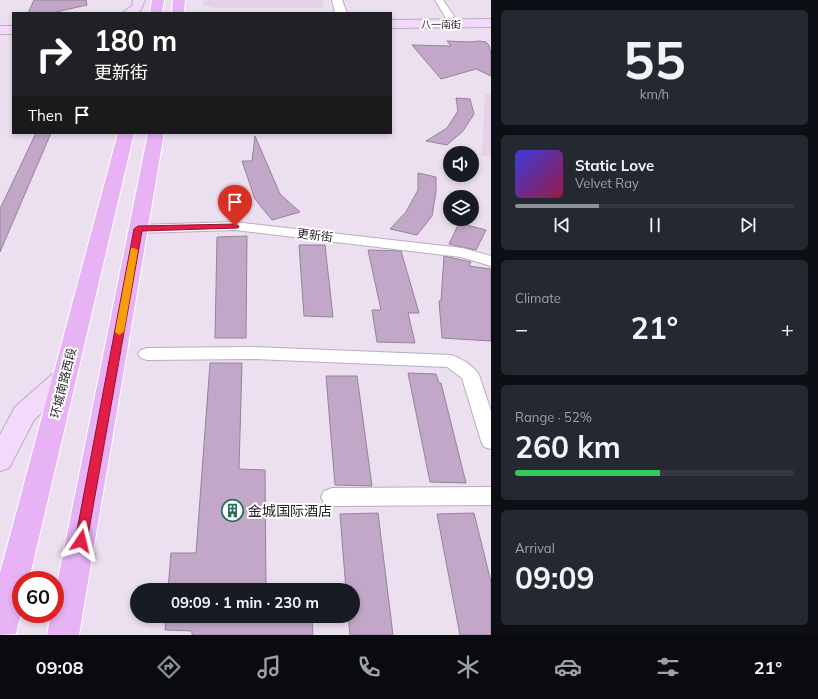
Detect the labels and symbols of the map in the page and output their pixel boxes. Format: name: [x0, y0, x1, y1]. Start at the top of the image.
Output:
street label: 八一南街: [421, 18, 461, 31]
pin: [218, 185, 252, 226]
street label: 更新街: [296, 225, 334, 245]
street label: 环城南路西段: [47, 346, 79, 420]
building icon: 金城国际酒店: [219, 498, 245, 524]
place label: 金城国际酒店: [248, 502, 332, 520]
position arrow: [60, 520, 102, 562]
speed limit sign: 60: [12, 571, 64, 623]

